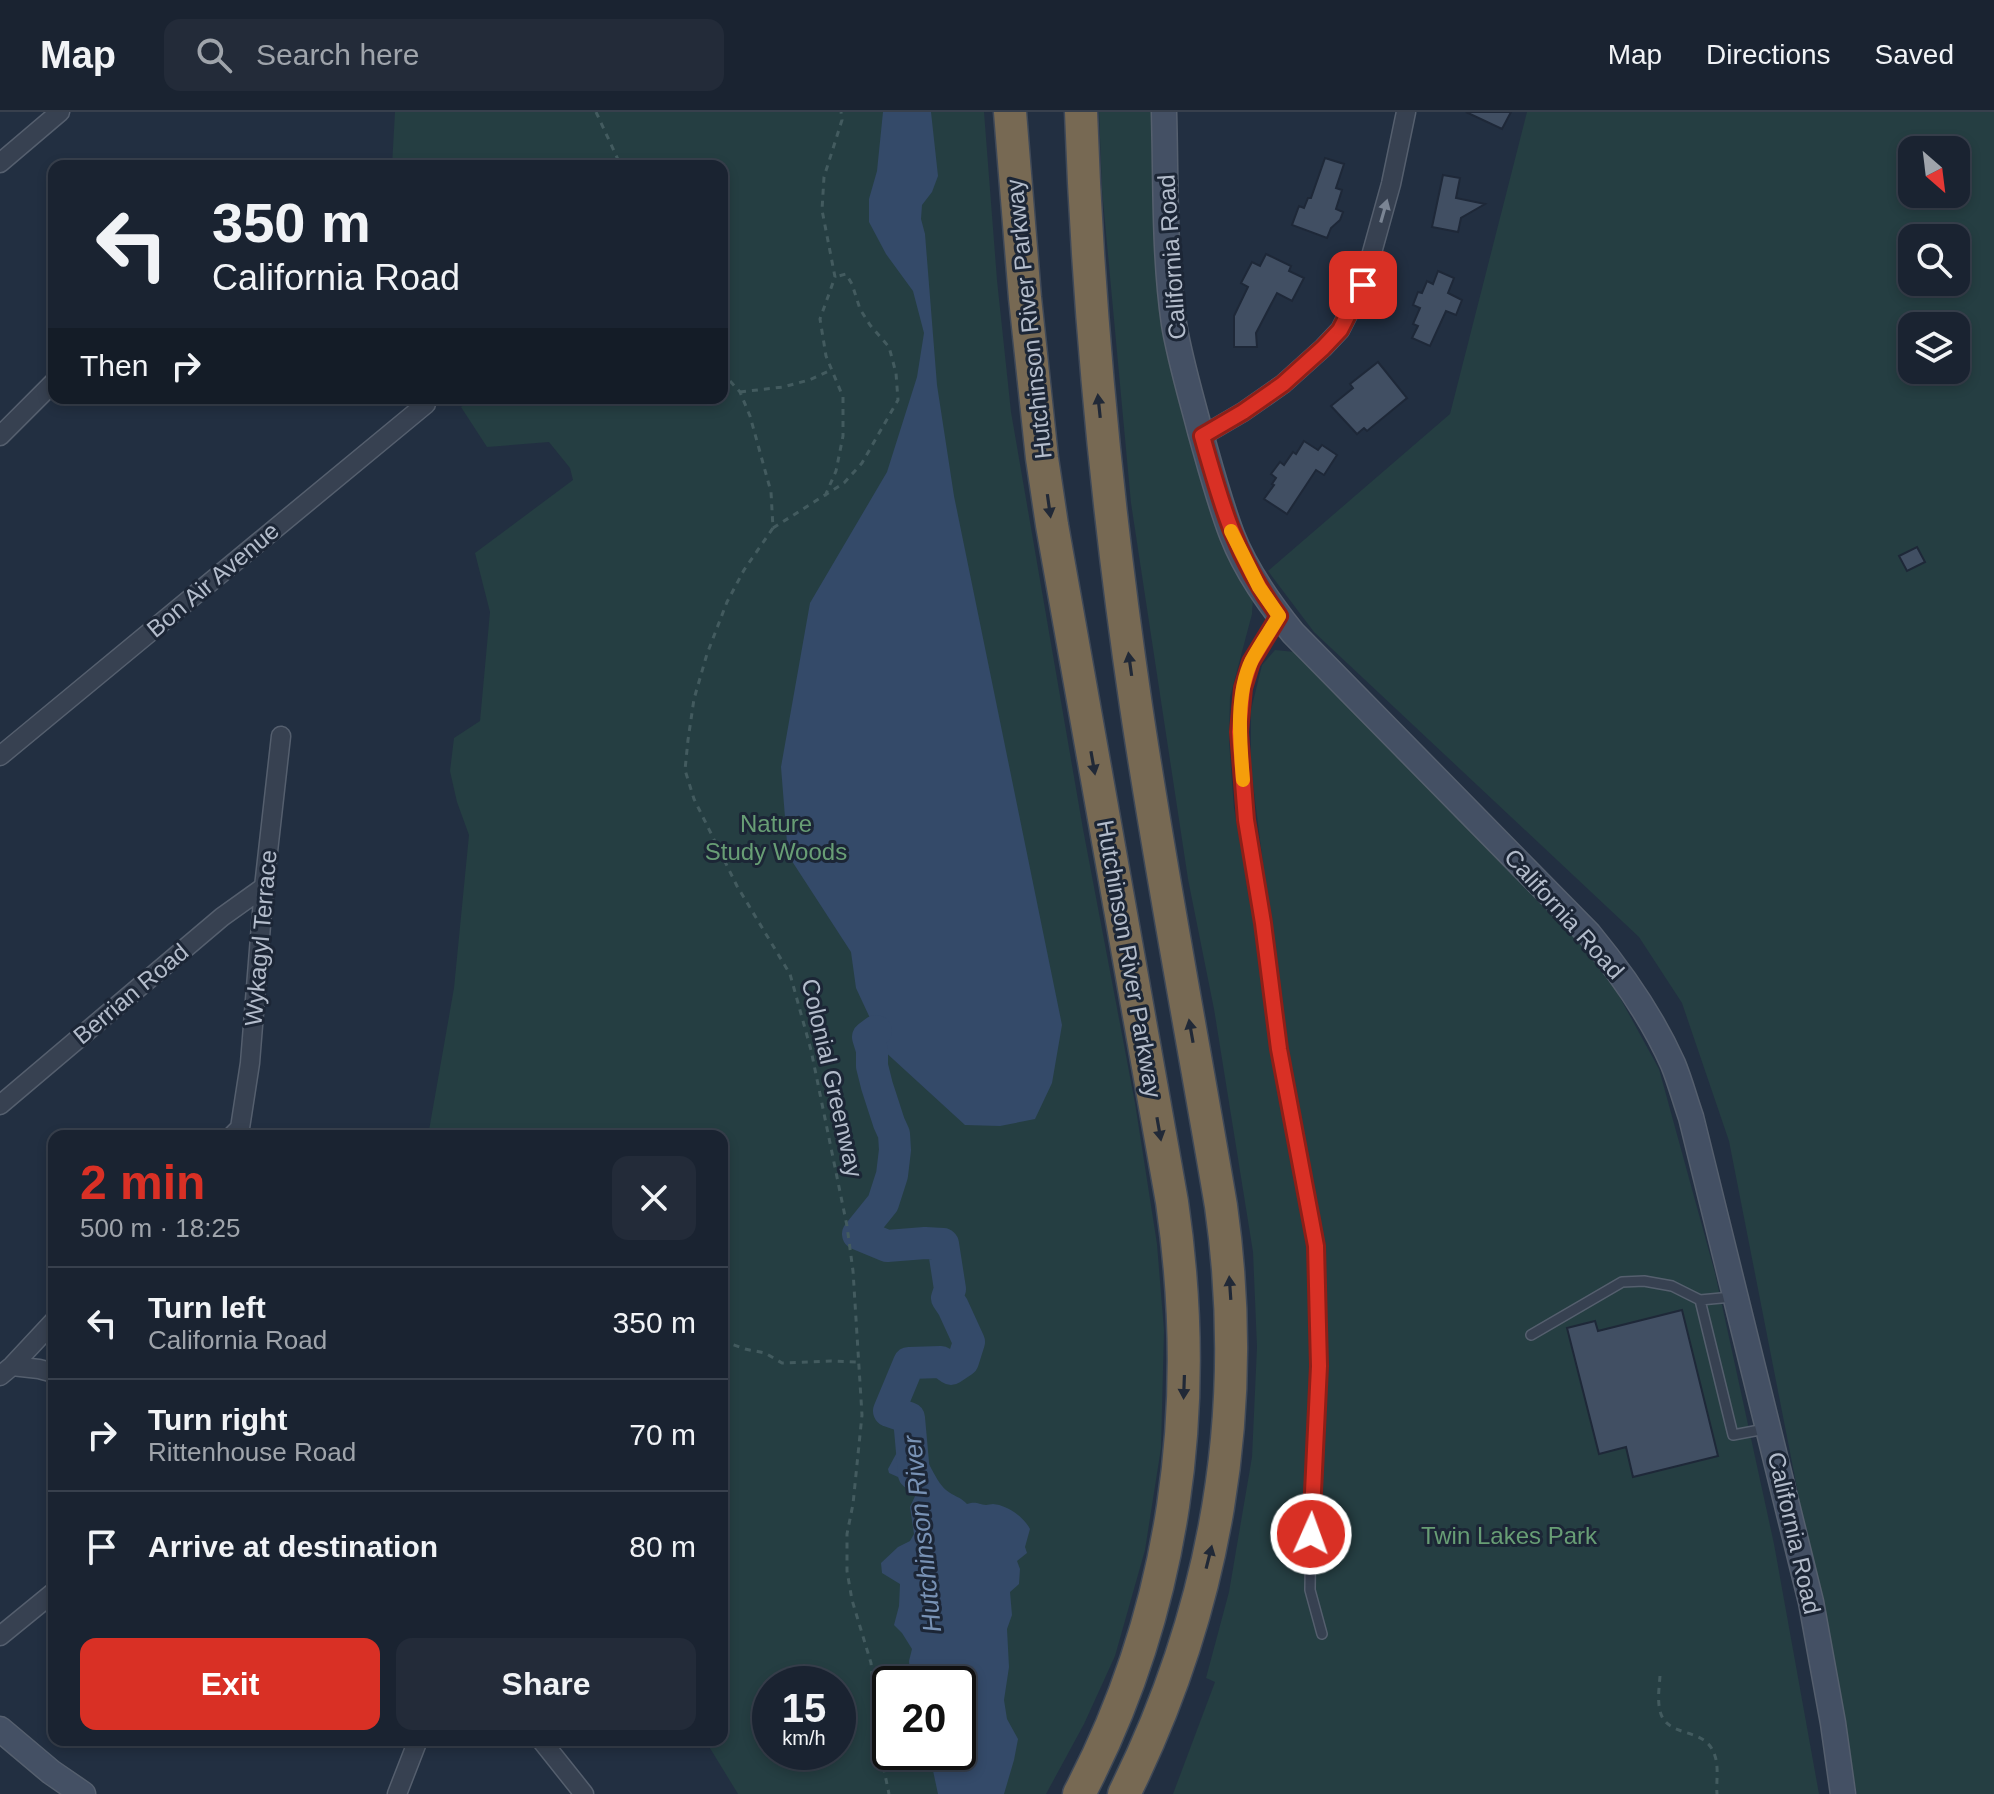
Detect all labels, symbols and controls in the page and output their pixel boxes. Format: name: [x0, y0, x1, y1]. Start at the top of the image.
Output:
search box: [164, 19, 724, 91]
icon: search: [192, 33, 236, 77]
text: Map: [40, 34, 116, 76]
text: Search here: [256, 38, 419, 71]
text: Map: [1608, 39, 1662, 70]
text: Directions: [1706, 39, 1831, 70]
text: Saved: [1875, 39, 1954, 70]
north arrow: [1898, 136, 1970, 208]
map controls: [1898, 136, 1970, 384]
street label: California Road: [1152, 174, 1191, 340]
street label: Hutchinson River Parkway: [1000, 178, 1057, 460]
text: 350 m: [212, 191, 371, 254]
icon: left: [80, 192, 184, 296]
one-way arrow: [1378, 199, 1390, 224]
button: search: [1898, 224, 1970, 296]
pin: [1329, 251, 1397, 319]
text: California Road: [212, 257, 460, 298]
icon: arrive: [1341, 263, 1385, 307]
button: layers: [1898, 312, 1970, 384]
icon: right: [164, 344, 208, 388]
text: Then: [80, 349, 148, 382]
one-way arrow: [1093, 393, 1106, 418]
one-way arrow: [1043, 494, 1056, 519]
street label: Bon Air Avenue: [141, 517, 284, 643]
one-way arrow: [1123, 651, 1136, 676]
one-way arrow: [1087, 750, 1099, 775]
park label: Nature Study Woods: [705, 810, 847, 865]
street label: Hutchinson River Parkway: [1092, 818, 1167, 1100]
street label: California Road: [1499, 843, 1630, 984]
street label: Wykagyl Terrace: [239, 849, 282, 1027]
street label: Berrian Road: [68, 938, 194, 1049]
street label: Colonial Greenway: [797, 976, 868, 1180]
one-way arrow: [1184, 1018, 1197, 1043]
one-way arrow: [1154, 1116, 1166, 1141]
text: 2 min: [80, 1156, 205, 1209]
button: close: [612, 1156, 696, 1240]
text: 500 m · 18:25: [80, 1213, 240, 1243]
one-way arrow: [1223, 1275, 1236, 1300]
text: Turn left: [148, 1291, 266, 1324]
icon: left: [80, 1301, 124, 1345]
text: 350 m: [613, 1306, 696, 1339]
text: California Road: [148, 1325, 327, 1355]
one-way arrow: [1178, 1375, 1191, 1400]
text: Turn right: [148, 1403, 287, 1436]
icon: right: [80, 1413, 124, 1457]
text: 70 m: [629, 1418, 696, 1451]
water label: Hutchinson River: [897, 1433, 947, 1634]
text: Rittenhouse Road: [148, 1437, 356, 1467]
street label: California Road: [1763, 1449, 1826, 1617]
position arrow: [1269, 1492, 1353, 1576]
park label: Twin Lakes Park: [1421, 1522, 1598, 1549]
icon: arrive: [80, 1525, 124, 1569]
text: Arrive at destination: [148, 1530, 438, 1563]
text: 80 m: [629, 1530, 696, 1563]
one-way arrow: [1203, 1545, 1215, 1570]
button: Exit: [80, 1638, 380, 1730]
button: Share: [396, 1638, 696, 1730]
speed limit sign: 20: [872, 1666, 976, 1770]
text: 15: [782, 1686, 826, 1730]
text: km/h: [782, 1727, 826, 1749]

